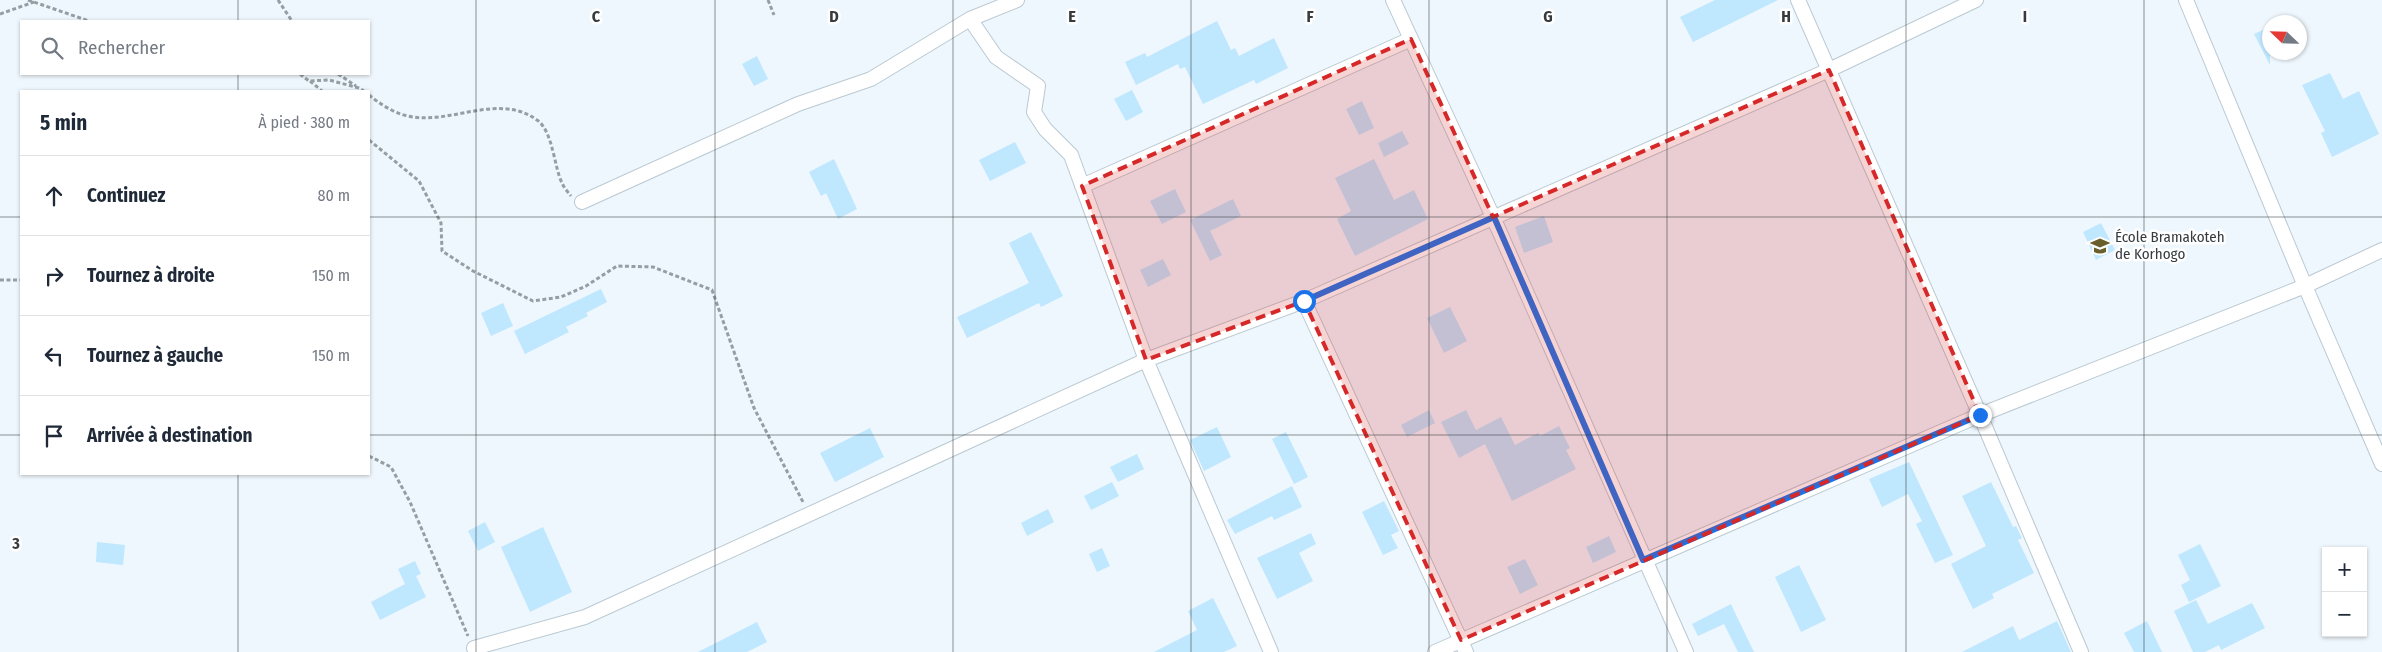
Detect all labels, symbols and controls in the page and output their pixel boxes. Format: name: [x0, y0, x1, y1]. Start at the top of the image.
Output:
text: C: [592, 7, 601, 26]
text: D: [829, 7, 839, 26]
text: E: [1068, 7, 1076, 26]
text: F: [1306, 7, 1314, 26]
text: G: [1543, 7, 1553, 26]
text: H: [1781, 7, 1791, 26]
text: I: [2023, 7, 2027, 26]
north arrow: [2262, 15, 2307, 60]
search box: [20, 20, 370, 75]
icon: search: [38, 34, 66, 62]
text: Rechercher: [78, 36, 165, 59]
text: 5 min: [40, 110, 87, 136]
text: À pied · 380 m: [258, 113, 350, 132]
icon: ahead: [40, 182, 68, 210]
text: Continuez: [87, 184, 166, 207]
text: 80 m: [318, 186, 350, 205]
place label: École Bramakoteh de Korhogo: [2115, 228, 2225, 263]
school or university icon: École Bramakoteh de Korhogo: [2089, 235, 2111, 257]
icon: right: [40, 262, 68, 290]
text: Tournez à droite: [87, 264, 215, 287]
text: 150 m: [312, 266, 350, 285]
route start: [1293, 290, 1316, 313]
icon: left: [40, 342, 68, 370]
text: Tournez à gauche: [87, 344, 223, 367]
text: 150 m: [312, 346, 350, 365]
route end: [1969, 404, 1992, 427]
icon: arrive: [40, 422, 68, 450]
text: Arrivée à destination: [87, 424, 253, 447]
text: 3: [11, 534, 20, 553]
map controls: [2322, 547, 2367, 637]
button: +: [2322, 547, 2367, 592]
button: −: [2322, 592, 2367, 637]

